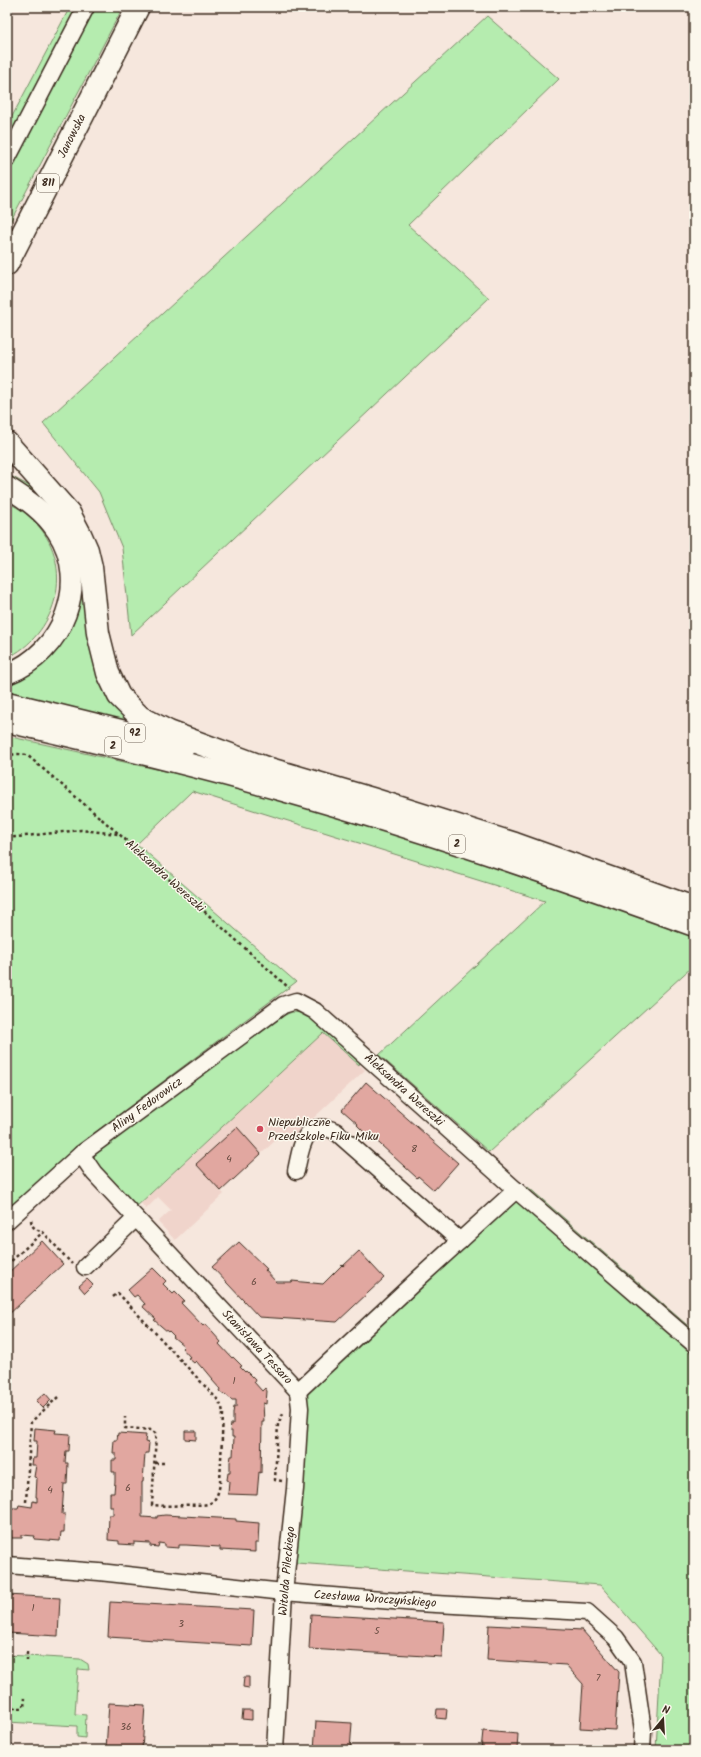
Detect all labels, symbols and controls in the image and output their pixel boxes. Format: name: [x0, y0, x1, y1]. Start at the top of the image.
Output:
street label: Janowska: [53, 110, 91, 161]
road number: 811: [37, 174, 59, 192]
road number: 92: [125, 724, 145, 742]
road number: 2: [105, 737, 121, 755]
street label: Aleksandra Wereszki: [121, 835, 210, 918]
road number: 2: [449, 835, 465, 853]
street label: Aleksandra Wereszki: [360, 1049, 449, 1132]
street label: Aliny Fedorowicz: [107, 1073, 187, 1137]
place label: Niepubliczne Przedszkole Fiku Miku: [268, 1113, 379, 1146]
marker: Niepubliczne Przedszkole Fiku Miku: [255, 1124, 265, 1134]
house number: 8: [411, 1141, 418, 1157]
house number: 4: [226, 1151, 232, 1167]
house number: 6: [251, 1274, 257, 1290]
street label: Stanisława Tessaro: [217, 1305, 297, 1389]
house number: 1: [232, 1373, 236, 1389]
house number: 6: [125, 1480, 131, 1496]
house number: 4: [47, 1482, 53, 1498]
street label: Witolda Pileckiego: [274, 1525, 300, 1617]
street label: Czesława Wroczyńskiego: [313, 1585, 437, 1613]
house number: 1: [31, 1600, 35, 1616]
house number: 3: [178, 1616, 184, 1632]
house number: 5: [374, 1623, 380, 1639]
house number: 7: [596, 1670, 601, 1686]
north arrow: [643, 1699, 683, 1739]
text: N: [660, 1701, 672, 1720]
house number: 36: [120, 1719, 132, 1735]

